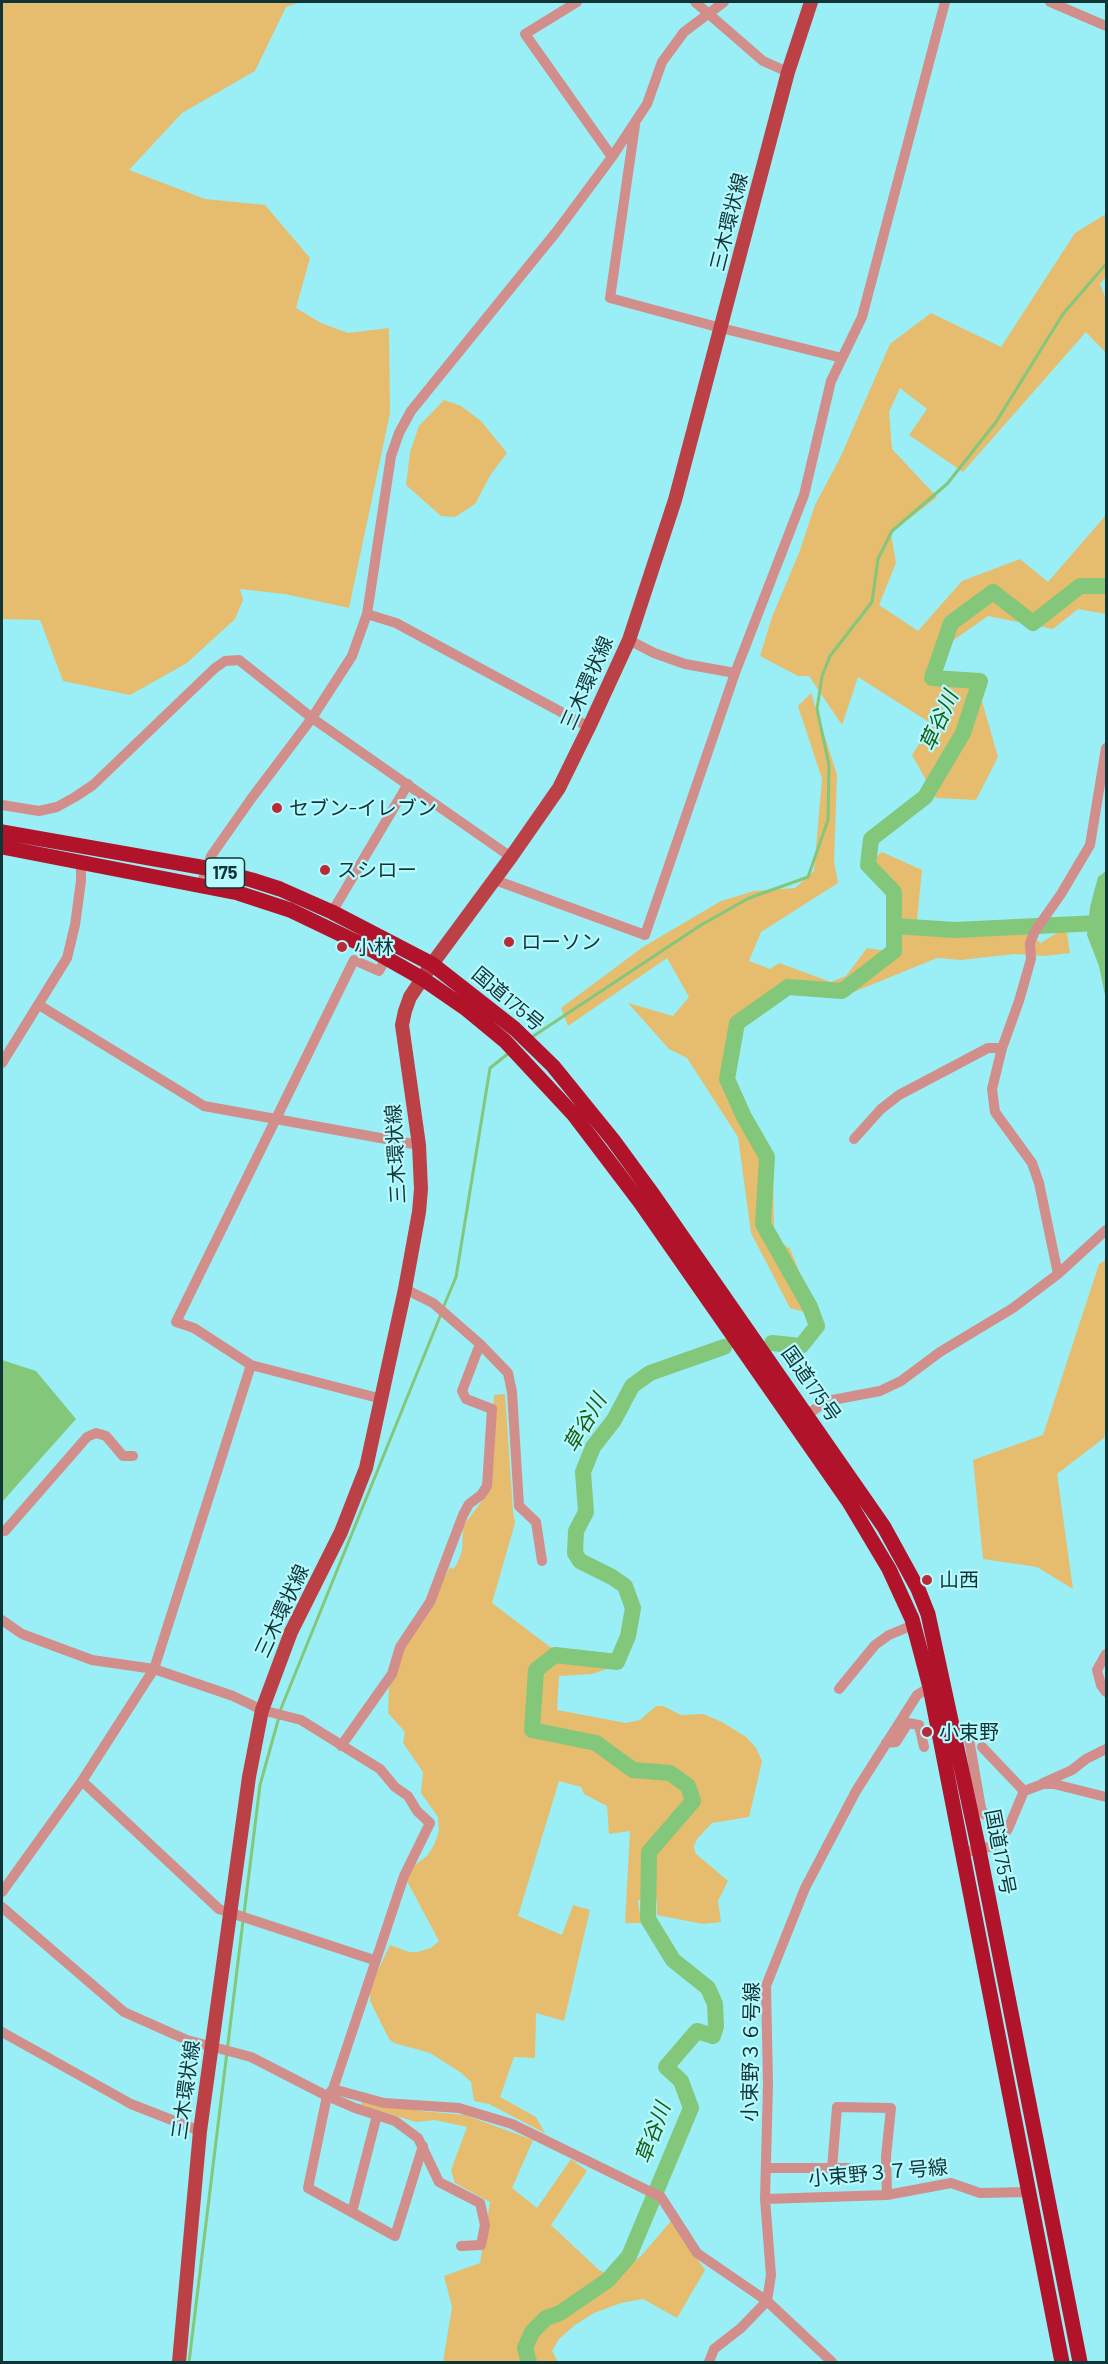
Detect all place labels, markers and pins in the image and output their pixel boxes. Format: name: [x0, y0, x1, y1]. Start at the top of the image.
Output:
place label: セブン-イレブン: [289, 796, 437, 820]
marker: セブン-イレブン: [270, 801, 284, 815]
place label: スシロー: [337, 858, 417, 882]
marker: スシロー: [318, 863, 332, 877]
place label: ローソン: [521, 930, 601, 954]
place label: 小林: [354, 935, 394, 959]
marker: ローソン: [502, 935, 516, 949]
marker: 小林: [335, 940, 349, 954]
place label: 山西: [939, 1568, 979, 1592]
marker: 山西: [920, 1573, 934, 1587]
place label: 小束野: [939, 1720, 999, 1744]
marker: 小束野: [920, 1725, 934, 1739]

